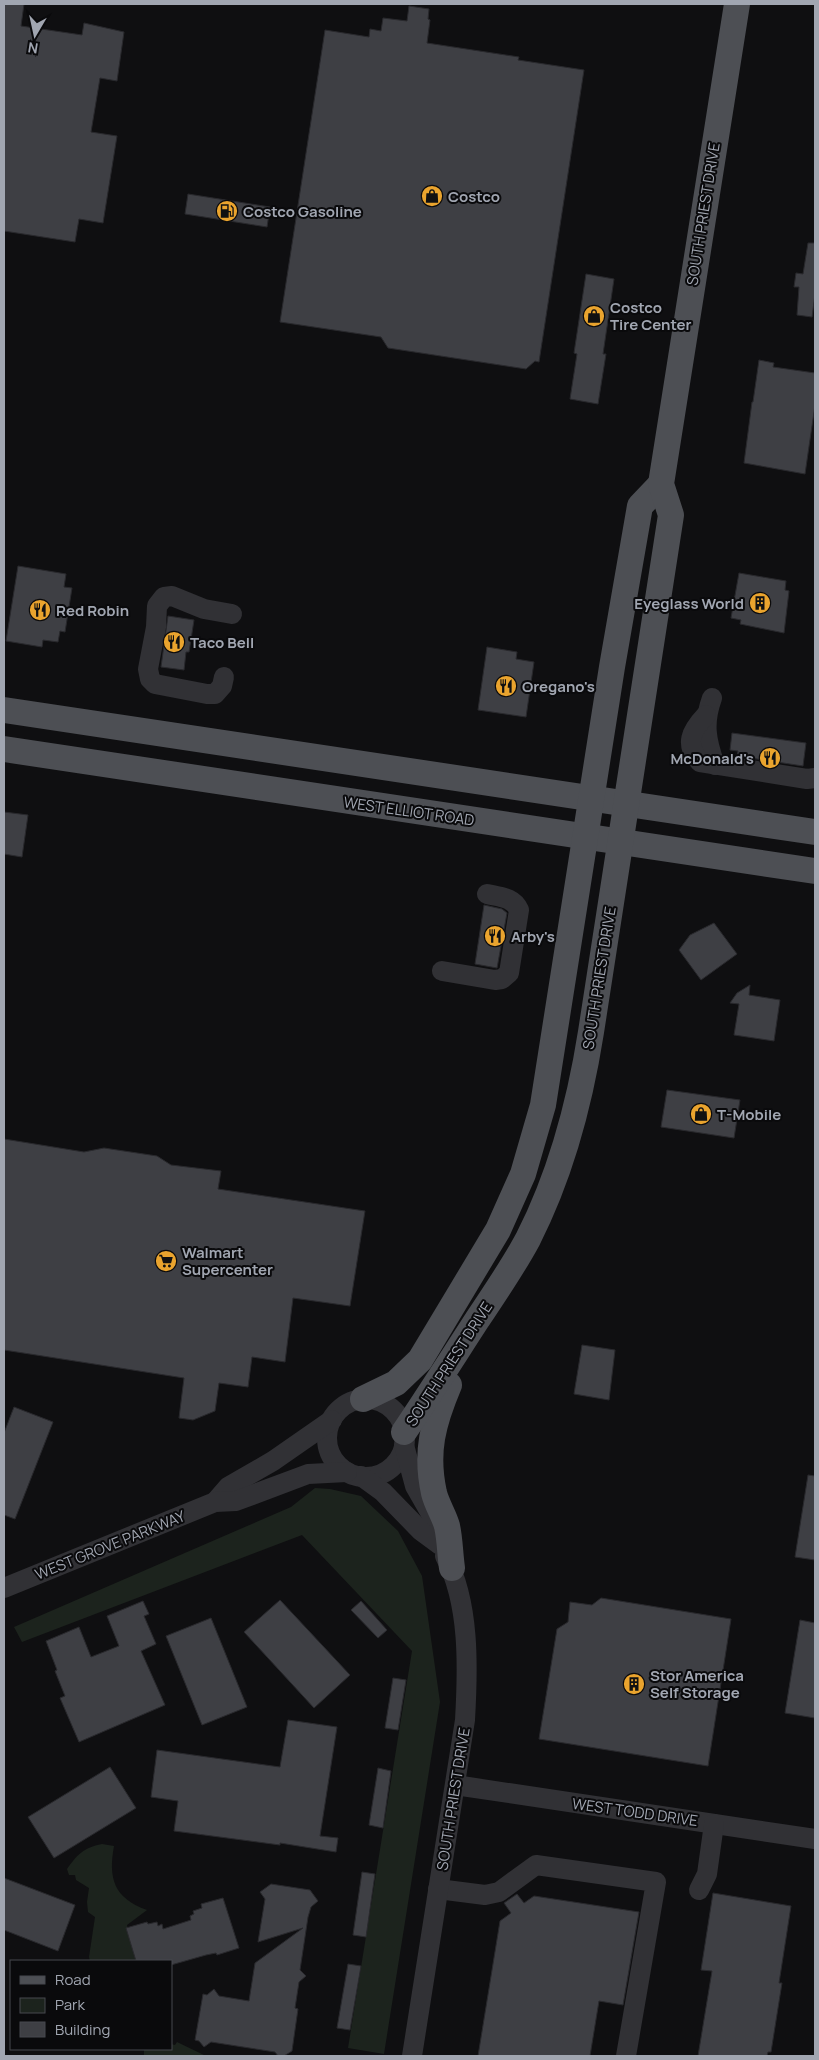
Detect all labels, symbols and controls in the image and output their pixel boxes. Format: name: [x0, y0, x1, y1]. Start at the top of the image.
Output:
north arrow: [10, 10, 60, 60]
text: N: [26, 38, 39, 59]
street label: SOUTH PRIEST DRIVE: [681, 141, 725, 287]
shop icon: Costco: [420, 184, 444, 208]
place label: Costco: [448, 186, 500, 207]
fuel station icon: Costco Gasoline: [215, 199, 239, 223]
place label: Costco Gasoline: [243, 201, 362, 222]
place label: Costco Tire Center: [610, 297, 692, 335]
shop icon: Costco Tire Center: [582, 304, 606, 328]
building icon: Eyeglass World: [748, 591, 772, 615]
place label: Eyeglass World: [634, 593, 744, 614]
restaurant icon: Red Robin: [28, 598, 52, 622]
place label: Red Robin: [56, 600, 129, 621]
restaurant icon: Taco Bell: [162, 630, 186, 654]
place label: Taco Bell: [190, 632, 254, 653]
restaurant icon: Oregano's: [494, 674, 518, 698]
place label: Oregano's: [522, 676, 595, 697]
restaurant icon: McDonald's: [758, 746, 782, 770]
place label: McDonald's: [670, 748, 754, 769]
street label: WEST ELLIOT ROAD: [342, 791, 476, 831]
street label: SOUTH PRIEST DRIVE: [577, 905, 621, 1051]
restaurant icon: Arby's: [483, 924, 507, 948]
place label: Arby's: [511, 926, 555, 947]
shop icon: T-Mobile: [689, 1102, 713, 1126]
place label: T-Mobile: [717, 1104, 781, 1125]
place label: Walmart Supercenter: [182, 1242, 273, 1280]
supermarket icon: Walmart Supercenter: [154, 1249, 178, 1273]
street label: SOUTH PRIEST DRIVE: [401, 1298, 497, 1430]
street label: WEST GROVE PARKWAY: [32, 1505, 189, 1585]
place label: Stor America Self Storage: [650, 1665, 744, 1703]
building icon: Stor America Self Storage: [622, 1672, 646, 1696]
street label: SOUTH PRIEST DRIVE: [431, 1726, 475, 1872]
street label: WEST TODD DRIVE: [571, 1793, 699, 1831]
legend: [10, 1960, 172, 2050]
text: Road: [55, 1969, 91, 1990]
text: Park: [55, 1994, 85, 2015]
text: Building: [55, 2019, 110, 2040]

